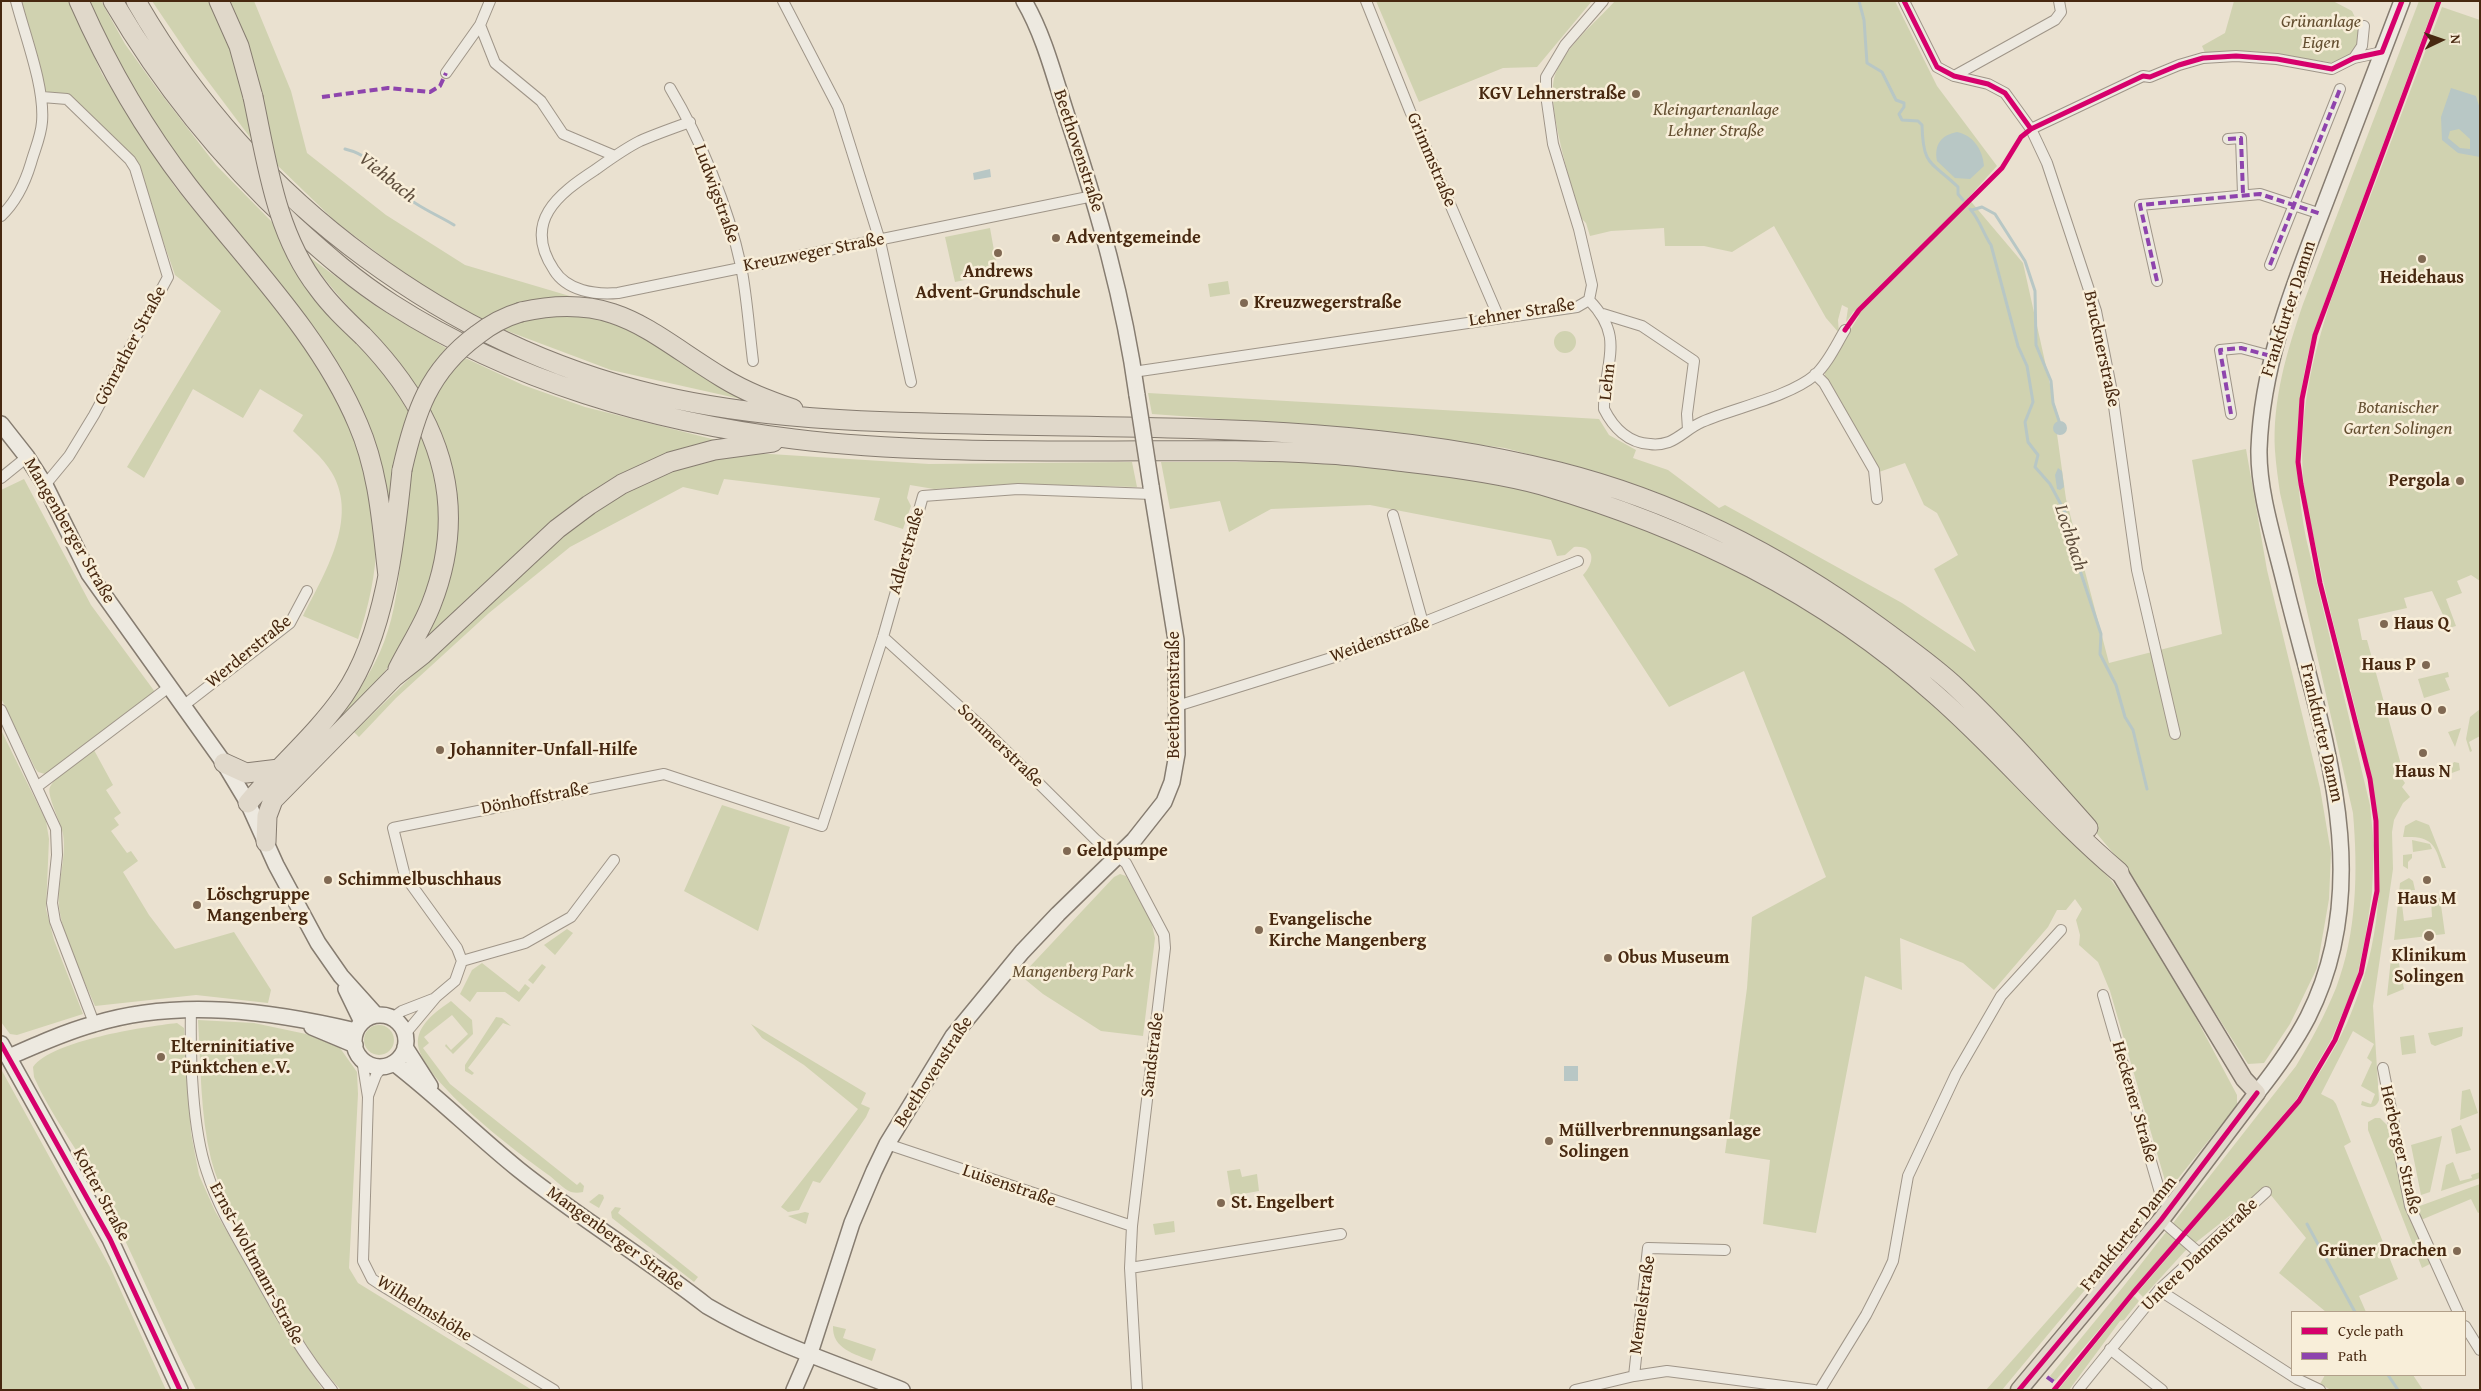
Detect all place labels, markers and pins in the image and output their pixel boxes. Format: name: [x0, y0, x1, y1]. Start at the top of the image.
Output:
place label: KGV Lehnerstraße: [1479, 83, 1626, 105]
marker: KGV Lehnerstraße: [1630, 88, 1642, 100]
place label: Adventgemeinde: [1066, 227, 1201, 249]
marker: Adventgemeinde: [1050, 232, 1062, 244]
marker: Andrews Advent-Grundschule: [992, 247, 1004, 259]
marker: Heidehaus: [2416, 253, 2428, 265]
place label: Andrews Advent-Grundschule: [915, 261, 1081, 304]
place label: Heidehaus: [2380, 267, 2464, 289]
place label: Kreuzwegerstraße: [1254, 292, 1402, 314]
marker: Kreuzwegerstraße: [1238, 297, 1250, 309]
place label: Pergola: [2389, 470, 2450, 492]
marker: Pergola: [2454, 475, 2466, 487]
place label: Haus Q: [2394, 613, 2449, 635]
marker: Haus Q: [2378, 618, 2390, 630]
place label: Haus P: [2362, 654, 2416, 676]
marker: Haus P: [2420, 659, 2432, 671]
place label: Haus O: [2377, 699, 2432, 721]
marker: Haus O: [2436, 704, 2448, 716]
place label: Johanniter-Unfall-Hilfe: [450, 739, 638, 761]
marker: Johanniter-Unfall-Hilfe: [434, 744, 446, 756]
marker: Haus N: [2417, 747, 2429, 759]
place label: Haus N: [2395, 761, 2451, 783]
place label: Geldpumpe: [1077, 840, 1168, 862]
marker: Geldpumpe: [1061, 845, 1073, 857]
place label: Schimmelbuschhaus: [338, 869, 501, 891]
marker: Schimmelbuschhaus: [322, 874, 334, 886]
marker: Haus M: [2421, 874, 2433, 886]
place label: Löschgruppe Mangenberg: [207, 884, 310, 926]
place label: Haus M: [2397, 888, 2457, 910]
marker: Löschgruppe Mangenberg: [191, 899, 203, 911]
place label: Evangelische Kirche Mangenberg: [1269, 909, 1426, 952]
marker: Evangelische Kirche Mangenberg: [1253, 924, 1265, 936]
marker: Klinikum Solingen: [2422, 929, 2436, 943]
place label: Klinikum Solingen: [2392, 945, 2466, 988]
place label: Obus Museum: [1618, 947, 1729, 969]
marker: Obus Museum: [1602, 952, 1614, 964]
place label: Elterninitiative Pünktchen e.V.: [171, 1036, 294, 1078]
marker: Elterninitiative Pünktchen e.V.: [155, 1051, 167, 1063]
place label: Müllverbrennungsanlage Solingen: [1559, 1120, 1761, 1162]
marker: Müllverbrennungsanlage Solingen: [1543, 1135, 1555, 1147]
place label: St. Engelbert: [1231, 1192, 1334, 1214]
marker: St. Engelbert: [1215, 1197, 1227, 1209]
place label: Grüner Drachen: [2319, 1240, 2447, 1262]
marker: Grüner Drachen: [2451, 1245, 2463, 1257]

